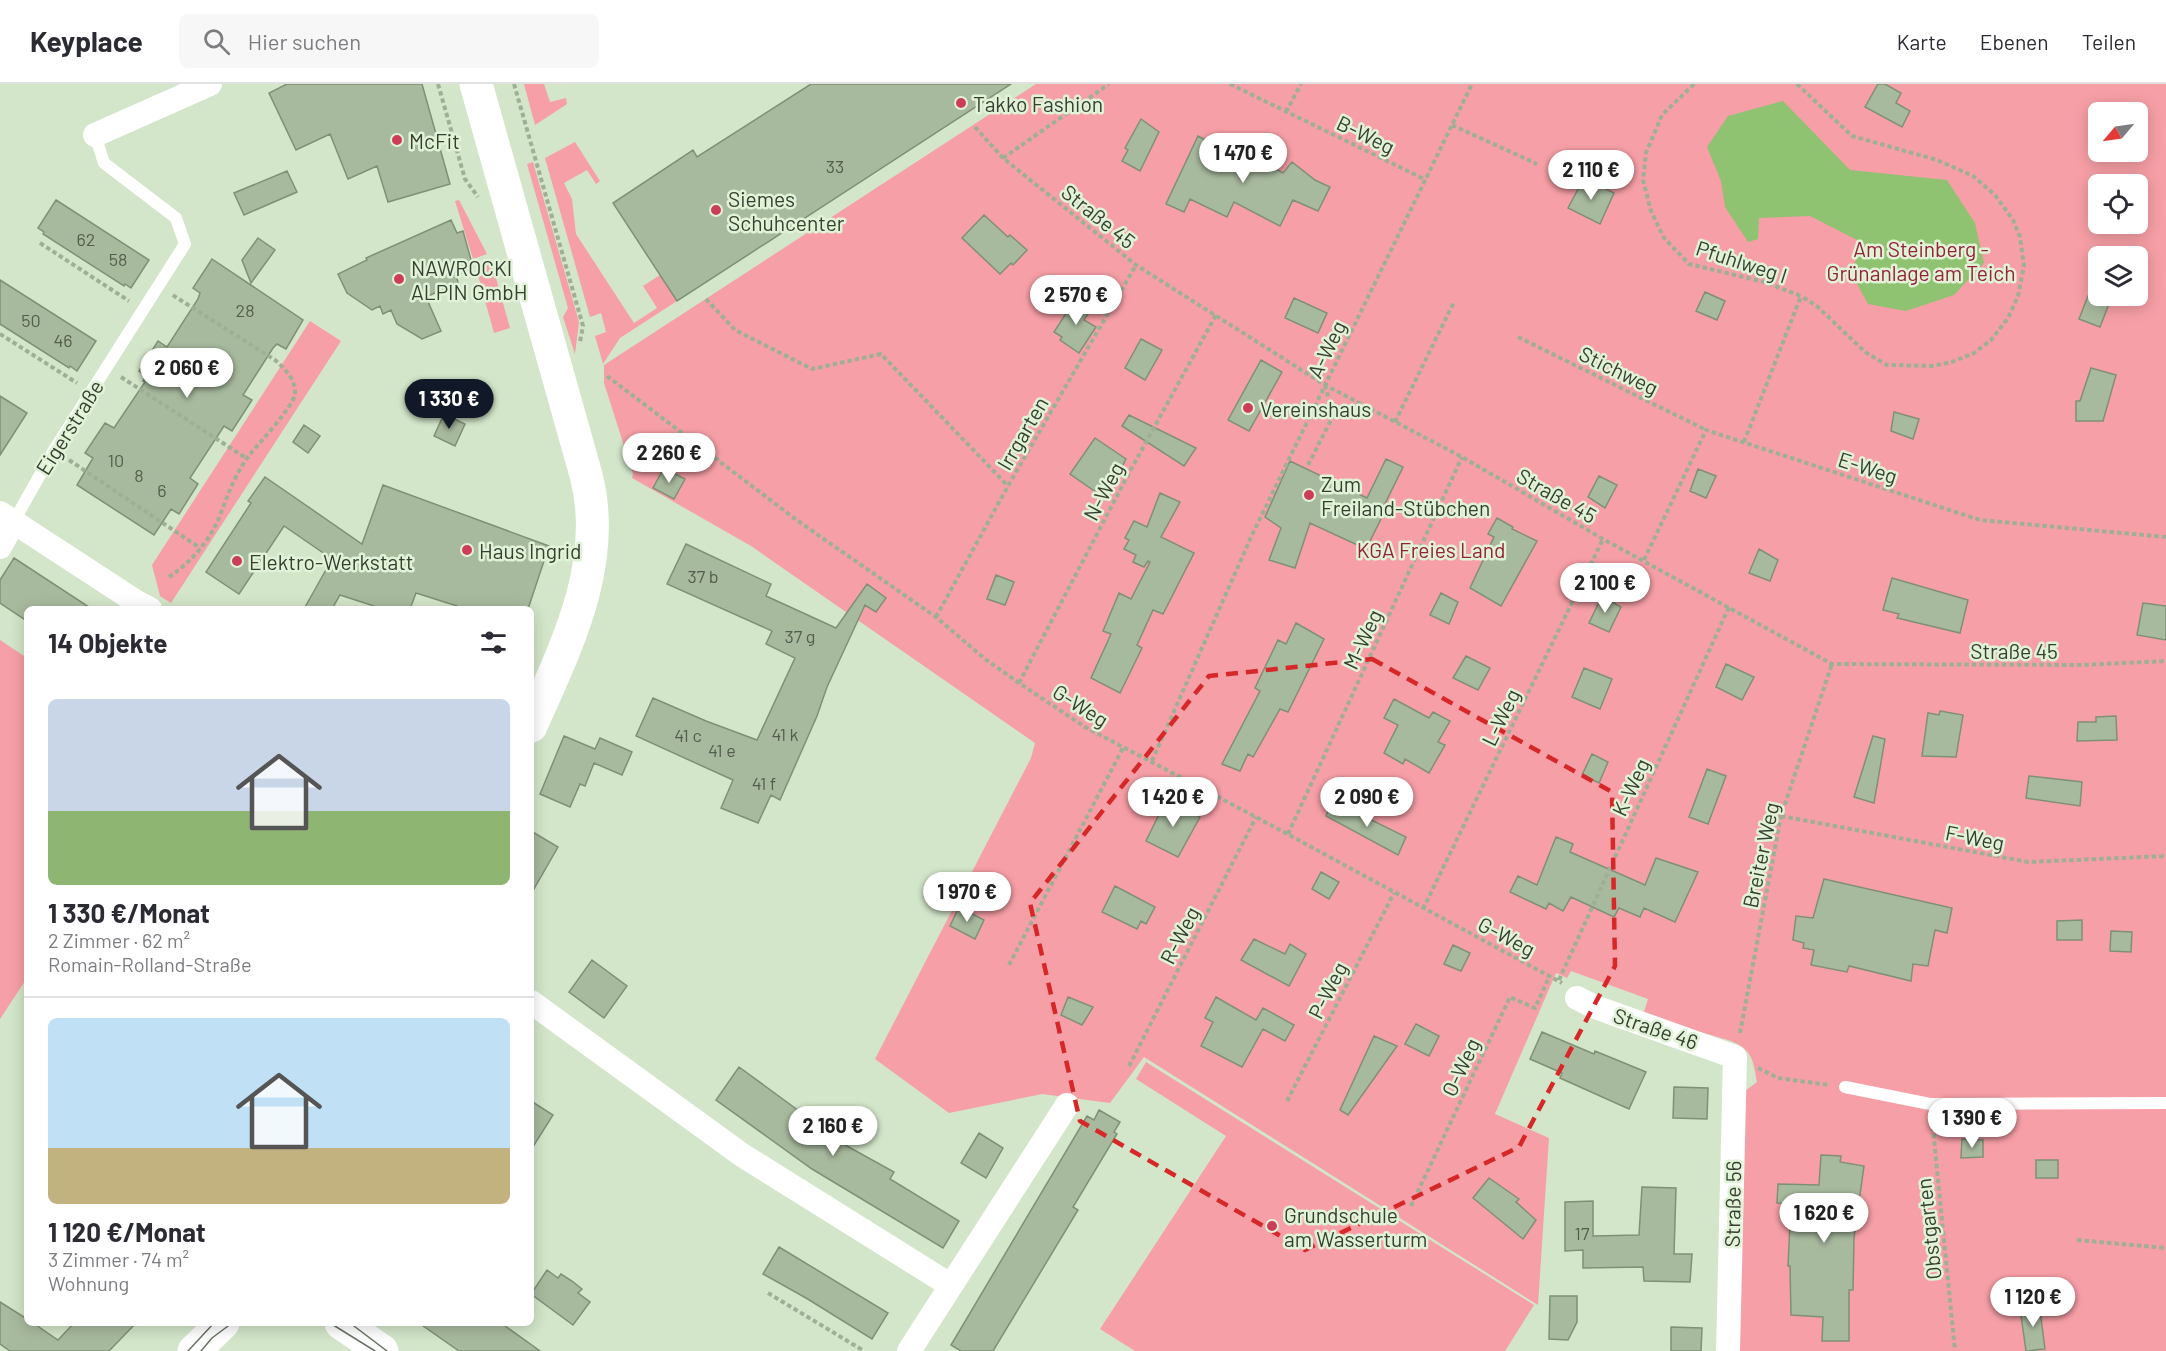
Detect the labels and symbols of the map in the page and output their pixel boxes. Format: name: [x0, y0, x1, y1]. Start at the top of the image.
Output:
place label: Takko Fashion: [973, 91, 1103, 116]
marker: Takko Fashion: [954, 96, 968, 110]
north arrow: [2088, 102, 2148, 162]
street label: B-Weg: [1333, 109, 1399, 159]
place label: McFit: [409, 128, 460, 153]
marker: McFit: [390, 133, 404, 147]
pin: 1 470 €: [1188, 133, 1298, 184]
pin: 2 110 €: [1536, 150, 1646, 201]
house number: 33: [826, 155, 844, 177]
street label: Straße 45: [1057, 179, 1141, 253]
place label: Siemes Schuhcenter: [728, 186, 845, 235]
marker: Siemes Schuhcenter: [709, 203, 723, 217]
house number: 62: [77, 228, 95, 250]
street label: Pfuhlweg I: [1693, 235, 1791, 287]
park label: Am Steinberg - Grünanlage am Teich: [1827, 236, 2015, 285]
house number: 58: [109, 248, 127, 270]
place label: NAWROCKI ALPIN GmbH: [411, 255, 527, 304]
marker: NAWROCKI ALPIN GmbH: [392, 272, 406, 286]
pin: 2 570 €: [1021, 275, 1131, 326]
house number: 28: [235, 299, 255, 321]
house number: 50: [21, 309, 41, 331]
street label: A-Weg: [1301, 316, 1351, 382]
house number: 46: [53, 329, 73, 351]
street label: Stichweg: [1576, 340, 1662, 400]
pin: 2 060 €: [132, 348, 242, 399]
street label: Eigerstraße: [30, 375, 108, 479]
pin: 1 330 €: [394, 379, 504, 430]
street label: Irrgarten: [991, 392, 1053, 474]
place label: Vereinshaus: [1260, 396, 1371, 421]
marker: Vereinshaus: [1241, 401, 1255, 415]
pin: 2 260 €: [614, 433, 724, 484]
street label: E-Weg: [1835, 446, 1901, 488]
house number: 10: [108, 449, 124, 471]
street label: N-Weg: [1077, 458, 1129, 524]
street label: Straße 45: [1513, 462, 1601, 528]
house number: 8: [134, 464, 144, 486]
place label: Zum Freiland-Stübchen: [1321, 471, 1490, 520]
house number: 6: [157, 479, 167, 501]
marker: Zum Freiland-Stübchen: [1302, 488, 1316, 502]
park label: KGA Freies Land: [1357, 537, 1505, 562]
place label: Haus Ingrid: [479, 538, 581, 563]
marker: Haus Ingrid: [460, 543, 474, 557]
place label: Elektro-Werkstatt: [249, 549, 414, 574]
marker: Elektro-Werkstatt: [230, 554, 244, 568]
pin: 2 100 €: [1550, 563, 1660, 614]
house number: 37 b: [687, 565, 719, 587]
street label: M-Weg: [1337, 605, 1387, 673]
house number: 37 g: [784, 625, 816, 647]
street label: Straße 45: [1970, 638, 2058, 663]
street label: G-Weg: [1049, 678, 1113, 732]
street label: L-Weg: [1476, 685, 1524, 749]
house number: 41 k: [771, 723, 799, 745]
house number: 41 c: [674, 724, 702, 746]
house number: 41 e: [708, 739, 736, 761]
street label: K-Weg: [1606, 754, 1654, 820]
house number: 41 f: [752, 772, 776, 794]
pin: 1 420 €: [1118, 777, 1228, 828]
pin: 2 090 €: [1312, 777, 1422, 828]
street label: Breiter Weg: [1737, 800, 1783, 910]
street label: F-Weg: [1944, 819, 2006, 855]
pin: 1 970 €: [912, 872, 1022, 923]
street label: R-Weg: [1154, 902, 1204, 968]
street label: G-Weg: [1474, 911, 1540, 961]
street label: P-Weg: [1302, 958, 1352, 1022]
street label: Straße 46: [1610, 1002, 1702, 1054]
street label: O-Weg: [1436, 1034, 1484, 1100]
pin: 1 390 €: [1917, 1098, 2027, 1149]
pin: 2 160 €: [778, 1106, 888, 1157]
street label: Straße 56: [1719, 1160, 1745, 1248]
street label: Obstgarten: [1910, 1177, 1946, 1281]
pin: 1 620 €: [1769, 1193, 1879, 1244]
place label: Grundschule am Wasserturm: [1284, 1202, 1427, 1251]
marker: Grundschule am Wasserturm: [1265, 1219, 1279, 1233]
house number: 17: [1575, 1222, 1590, 1244]
pin: 1 120 €: [1978, 1277, 2088, 1328]

